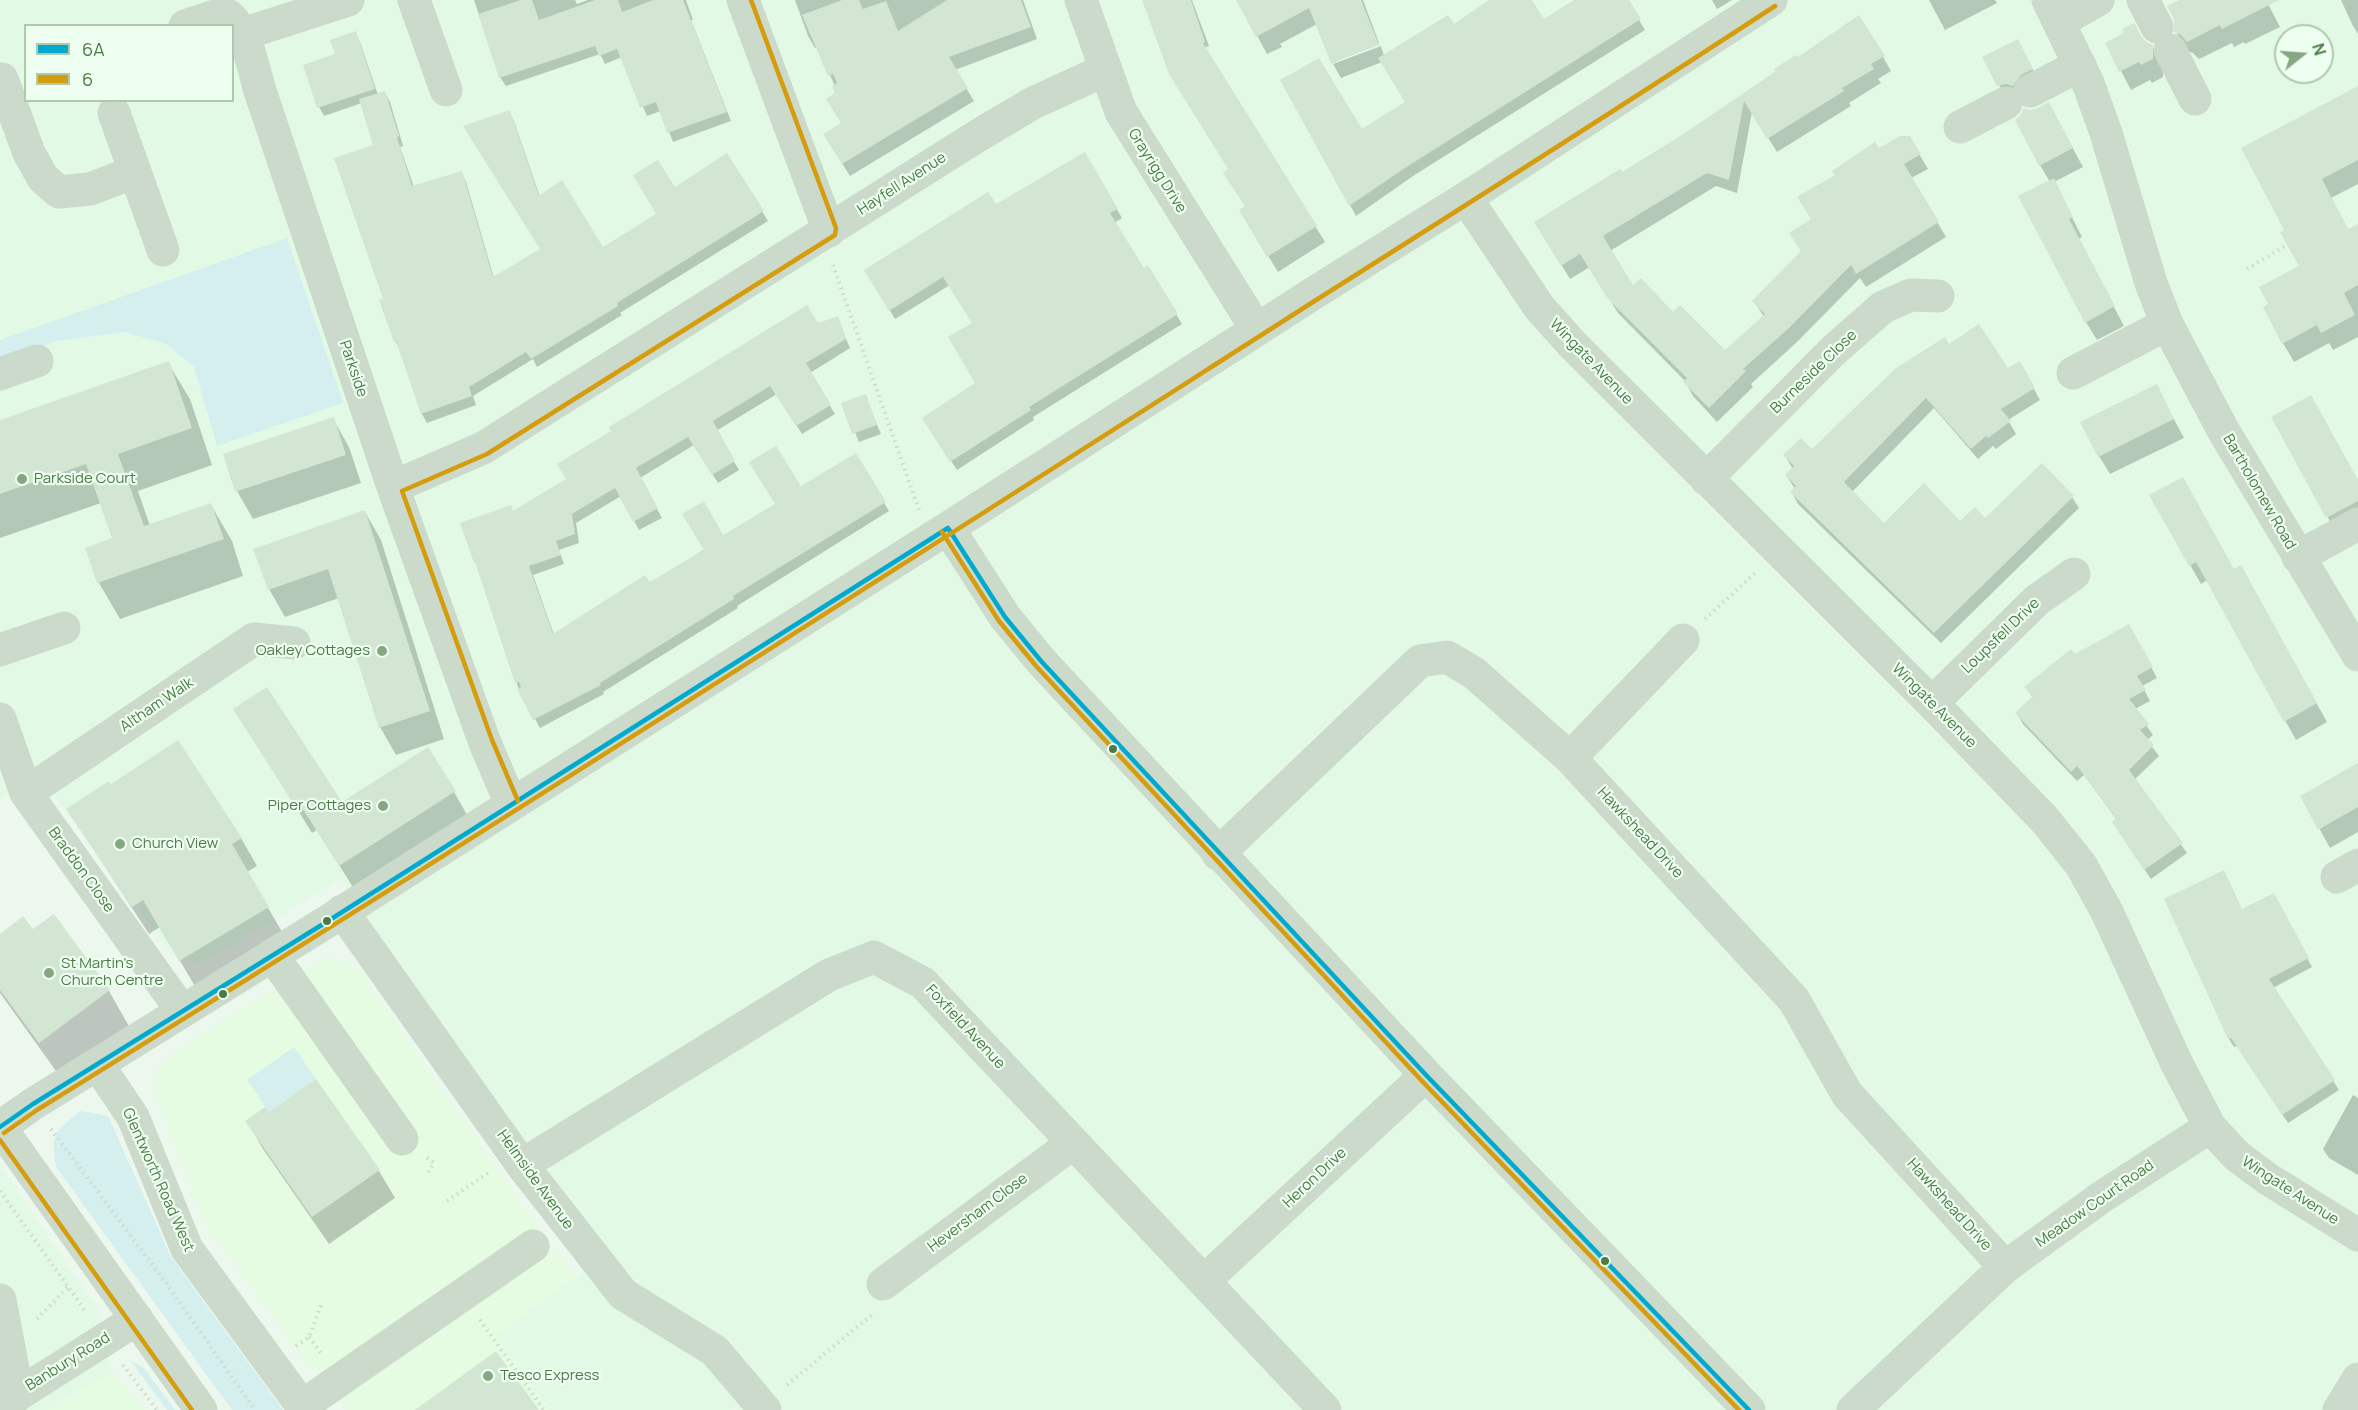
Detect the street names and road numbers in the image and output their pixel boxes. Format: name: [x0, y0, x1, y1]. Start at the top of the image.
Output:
street label: Grayrigg Drive: [1124, 125, 1190, 217]
street label: Hayfell Avenue: [854, 149, 950, 219]
street label: Wingate Avenue: [1546, 315, 1636, 409]
street label: Burneside Close: [1767, 326, 1861, 418]
street label: Parkside: [335, 338, 371, 400]
street label: Bartholomew Road: [2219, 431, 2299, 553]
street label: Loupsfell Drive: [1958, 594, 2044, 678]
street label: Wingate Avenue: [1888, 660, 1980, 752]
street label: Altham Walk: [117, 674, 197, 736]
street label: Hawkshead Drive: [1593, 784, 1687, 882]
street label: Braddon Close: [44, 824, 118, 916]
street label: Foxfield Avenue: [921, 981, 1009, 1073]
street label: Glentworth Road West: [118, 1105, 198, 1255]
street label: Helmside Avenue: [493, 1127, 577, 1233]
street label: Heron Drive: [1280, 1144, 1350, 1212]
street label: Wingate Avenue: [2238, 1153, 2342, 1229]
street label: Hawkshead Drive: [1903, 1155, 1995, 1255]
street label: Meadow Court Road: [2032, 1156, 2158, 1252]
street label: Heversham Close: [924, 1170, 1032, 1256]
street label: Banbury Road: [23, 1329, 113, 1395]

